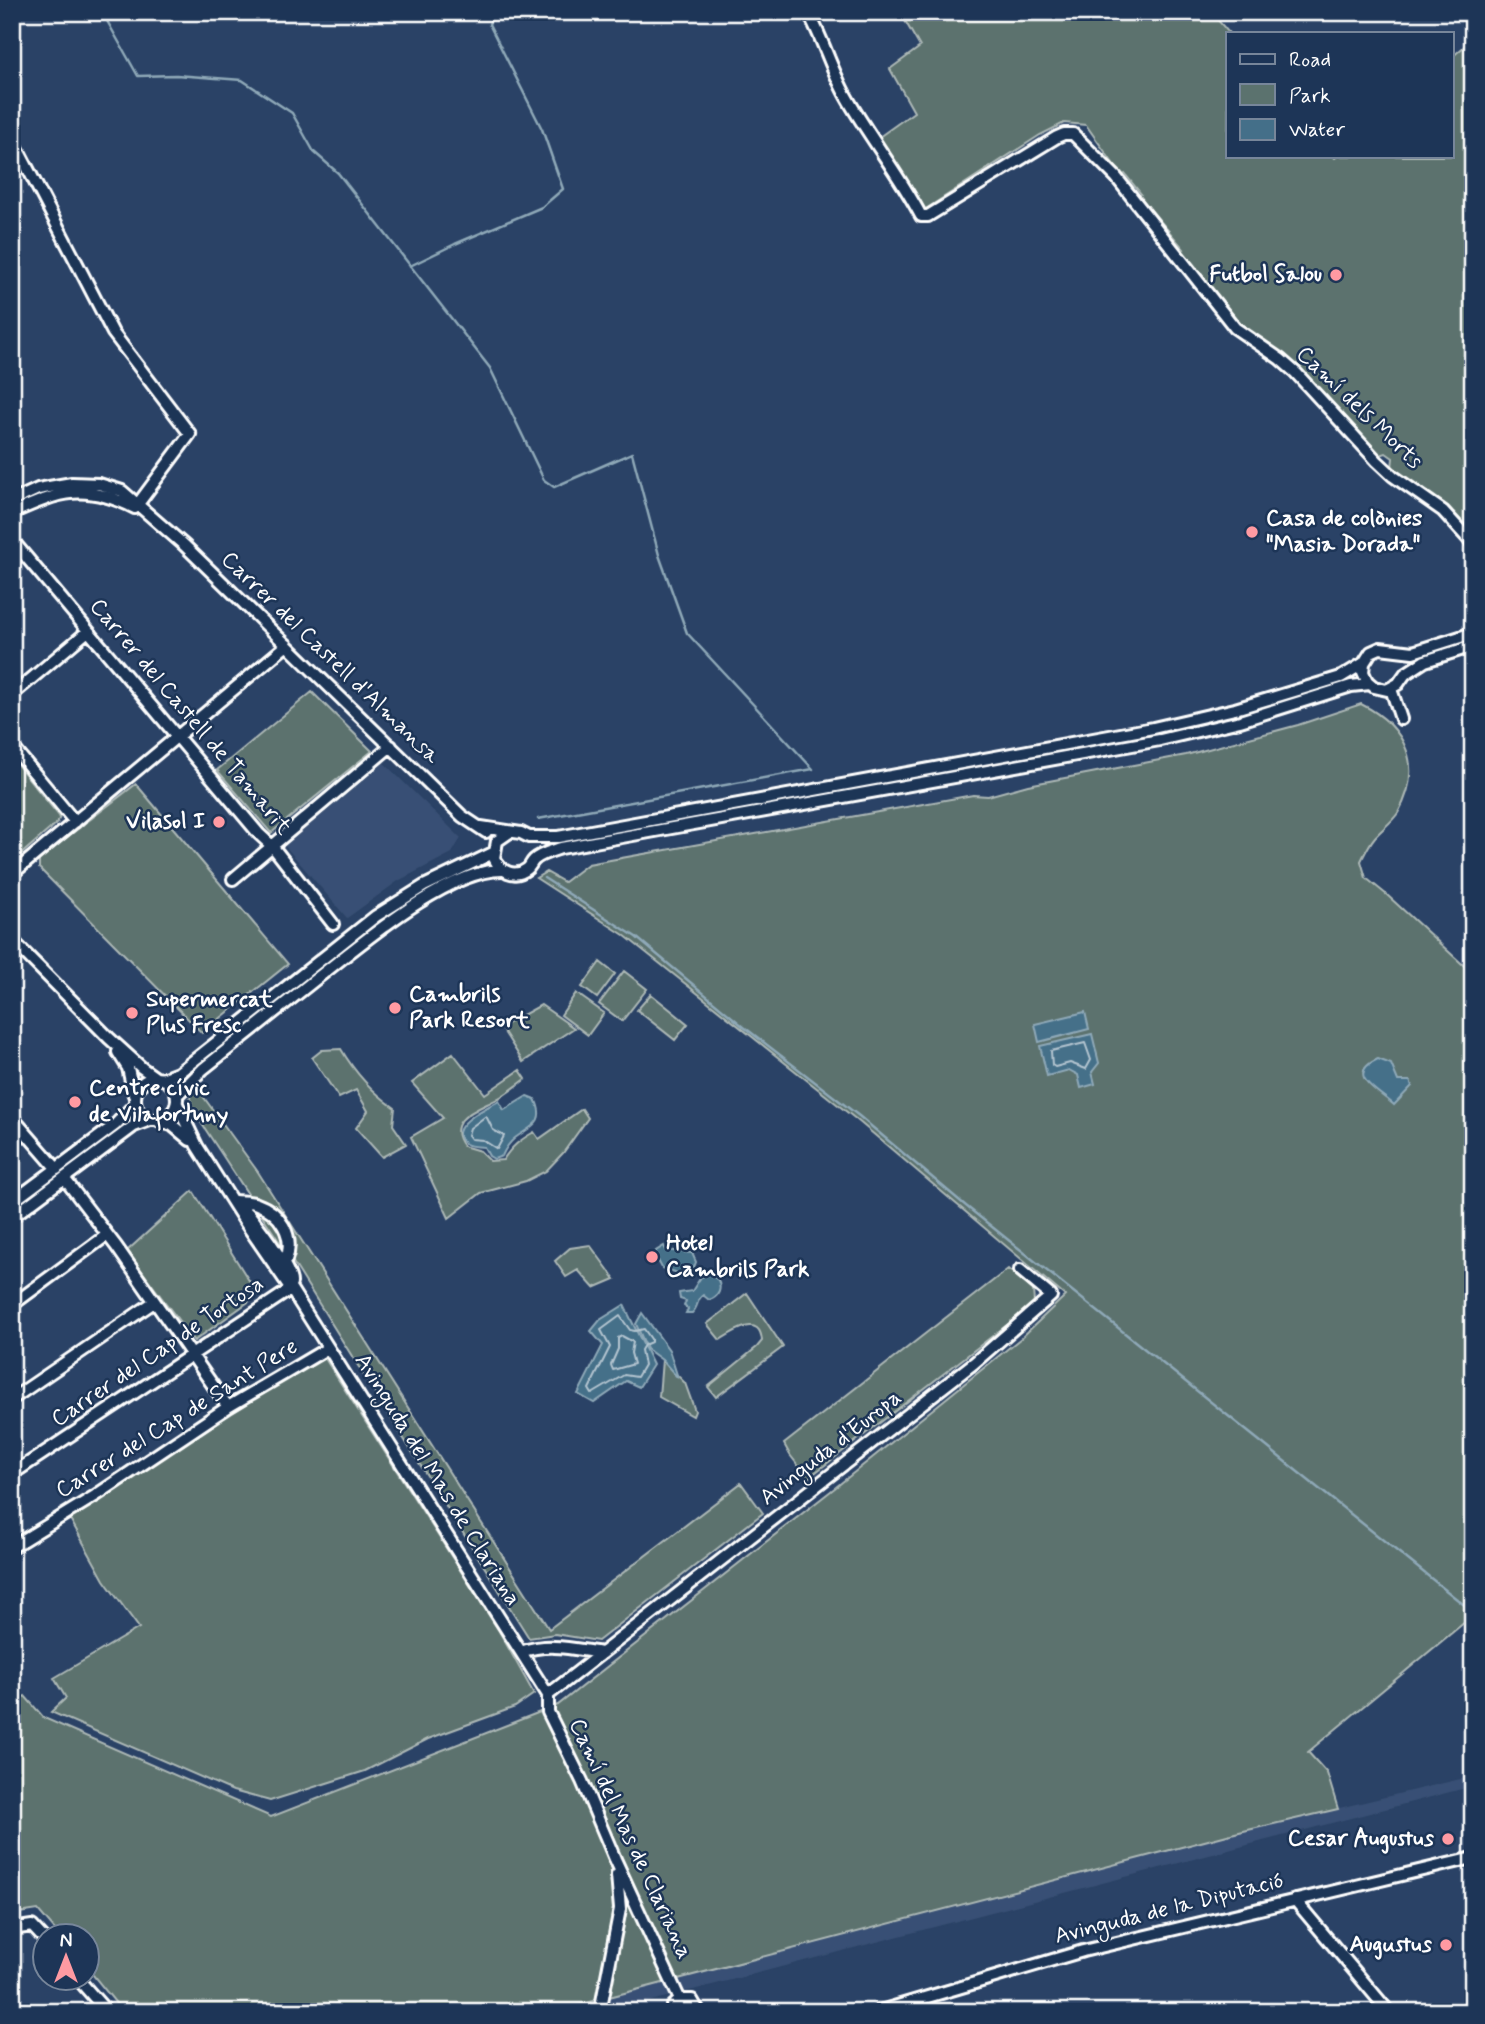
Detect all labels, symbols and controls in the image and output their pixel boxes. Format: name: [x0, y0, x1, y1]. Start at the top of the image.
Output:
legend: [1226, 32, 1454, 158]
text: Road: [1289, 46, 1331, 74]
text: Park: [1289, 82, 1331, 110]
text: Water: [1289, 116, 1345, 144]
place label: Futbol Salou: [1209, 260, 1322, 290]
marker: Futbol Salou: [1328, 267, 1344, 283]
street label: Camí dels Morts: [1289, 340, 1429, 476]
place label: Casa de colònies "Masia Dorada": [1266, 504, 1423, 560]
marker: Casa de colònies "Masia Dorada": [1244, 524, 1260, 540]
street label: Carrer del Castell d'Almansa: [214, 545, 446, 771]
street label: Carrer del Castell de Tamarit: [82, 592, 298, 842]
place label: Vilasol I: [126, 807, 205, 837]
marker: Vilasol I: [211, 814, 227, 830]
place label: Cambrils Park Resort: [409, 980, 530, 1036]
place label: Supermercat Plus Fresc: [146, 985, 273, 1041]
marker: Cambrils Park Resort: [387, 1000, 403, 1016]
marker: Supermercat Plus Fresc: [124, 1005, 140, 1021]
place label: Centre cívic de Vilafortuny: [89, 1074, 228, 1131]
marker: Centre cívic de Vilafortuny: [67, 1094, 83, 1110]
place label: Hotel Cambrils Park: [666, 1229, 810, 1285]
marker: Hotel Cambrils Park: [644, 1249, 660, 1265]
street label: Carrer del Cap de Tortosa: [46, 1270, 270, 1434]
street label: Carrer del Cap de Sant Pere: [50, 1332, 304, 1506]
street label: Avinguda del Mas de Clariana: [345, 1348, 527, 1613]
street label: Avinguda d'Europa: [754, 1383, 909, 1514]
street label: Camí del Mas de Clariana: [561, 1714, 699, 1964]
place label: Cesar Augustus: [1288, 1824, 1435, 1854]
marker: Cesar Augustus: [1440, 1831, 1456, 1847]
street label: Avinguda de la Diputació: [1051, 1866, 1287, 1954]
north arrow: [32, 1923, 102, 1993]
text: N: [60, 1929, 72, 1954]
place label: Augustus: [1350, 1930, 1433, 1960]
marker: Augustus: [1438, 1937, 1454, 1953]

